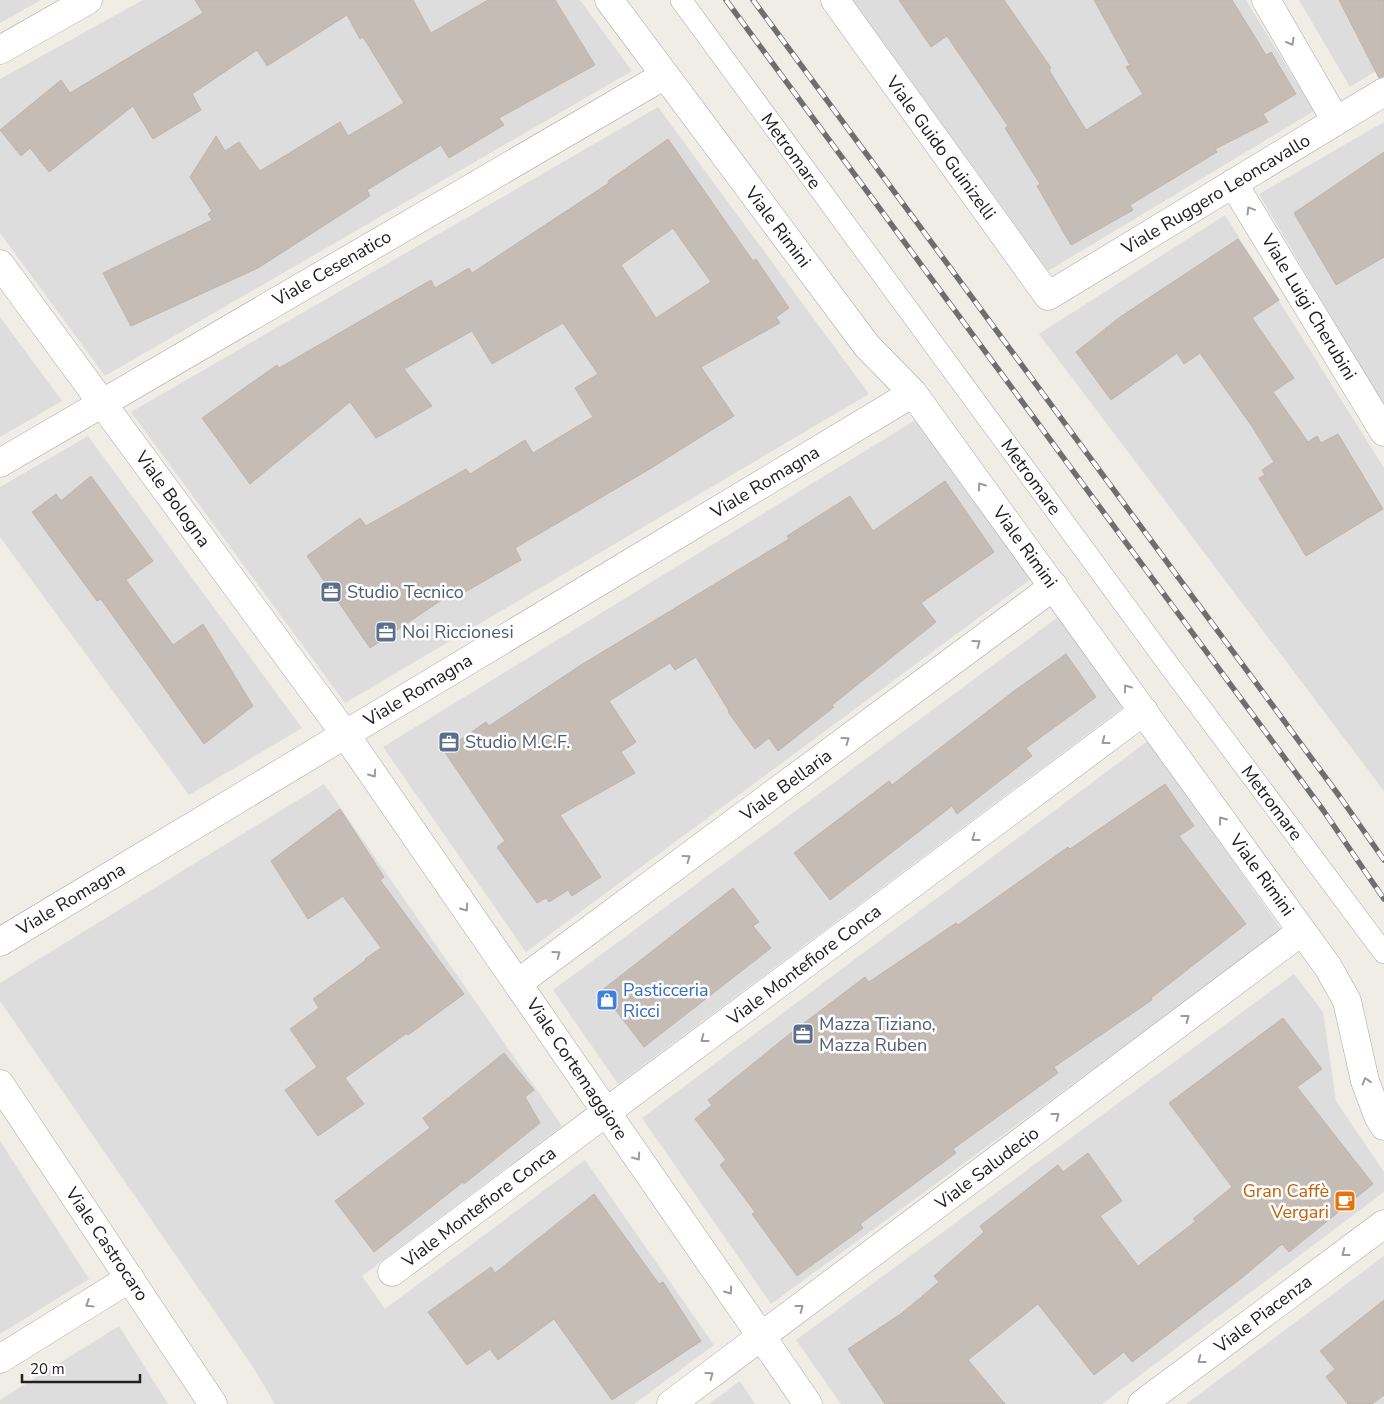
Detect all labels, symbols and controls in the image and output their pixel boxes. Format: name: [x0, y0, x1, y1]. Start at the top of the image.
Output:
one-way arrow: [1284, 37, 1294, 46]
street label: Viale Guido Guinizelli: [880, 70, 1001, 225]
street label: Metromare: [755, 108, 827, 194]
street label: Viale Ruggero Leoncavallo: [1116, 128, 1315, 260]
street label: Viale Rimini: [739, 181, 816, 272]
one-way arrow: [1246, 207, 1256, 216]
street label: Viale Cesenatico: [267, 224, 396, 312]
street label: Viale Luigi Cherubini: [1255, 229, 1362, 384]
street label: Metromare: [995, 434, 1067, 520]
street label: Viale Romagna: [705, 440, 824, 524]
street label: Viale Bologna: [129, 445, 216, 552]
one-way arrow: [978, 483, 986, 492]
street label: Viale Rimini: [987, 500, 1063, 593]
office icon: Studio Tecnico: [319, 580, 343, 604]
place label: Studio Tecnico: [347, 580, 464, 604]
office icon: Noi Riccionesi: [374, 620, 398, 644]
place label: Noi Riccionesi: [402, 620, 514, 644]
one-way arrow: [971, 641, 980, 649]
street label: Viale Romagna: [358, 648, 477, 732]
one-way arrow: [1124, 684, 1133, 694]
office icon: Studio M.C.F.: [437, 730, 461, 754]
place label: Studio M.C.F.: [465, 730, 570, 754]
one-way arrow: [1102, 735, 1111, 743]
one-way arrow: [840, 737, 850, 746]
street label: Viale Bellaria: [735, 744, 837, 827]
street label: Metromare: [1236, 760, 1308, 846]
one-way arrow: [367, 768, 376, 778]
one-way arrow: [1219, 816, 1228, 826]
street label: Viale Rimini: [1224, 828, 1300, 921]
one-way arrow: [972, 832, 981, 840]
one-way arrow: [681, 855, 690, 863]
street label: Viale Romagna: [11, 857, 130, 941]
street label: Viale Montefiore Conca: [721, 899, 886, 1031]
one-way arrow: [459, 902, 469, 911]
one-way arrow: [551, 951, 561, 960]
place label: Pasticceria Ricci: [623, 978, 709, 1023]
shop icon: Pasticceria Ricci: [595, 988, 619, 1012]
street label: Viale Cortemaggiore: [520, 993, 633, 1144]
place label: Mazza Tiziano, Mazza Ruben: [819, 1012, 936, 1057]
one-way arrow: [1180, 1015, 1190, 1024]
office icon: Mazza Tiziano, Mazza Ruben: [791, 1022, 815, 1046]
one-way arrow: [701, 1034, 710, 1042]
one-way arrow: [1361, 1078, 1371, 1086]
one-way arrow: [1050, 1113, 1059, 1121]
street label: Viale Saludecio: [929, 1121, 1044, 1216]
street label: Viale Montefiore Conca: [396, 1141, 561, 1273]
one-way arrow: [631, 1151, 640, 1161]
place label: Gran Caffè Vergari: [1243, 1179, 1329, 1224]
street label: Viale Castrocaro: [60, 1182, 154, 1306]
cafe icon: Gran Caffè Vergari: [1333, 1189, 1357, 1213]
one-way arrow: [1342, 1247, 1351, 1255]
street label: Viale Piacenza: [1208, 1269, 1317, 1359]
one-way arrow: [723, 1285, 732, 1294]
one-way arrow: [85, 1298, 94, 1307]
one-way arrow: [794, 1305, 804, 1314]
scale bar: [22, 1352, 140, 1384]
one-way arrow: [1197, 1354, 1207, 1363]
text: 20 m: [30, 1359, 65, 1379]
one-way arrow: [704, 1372, 714, 1381]

